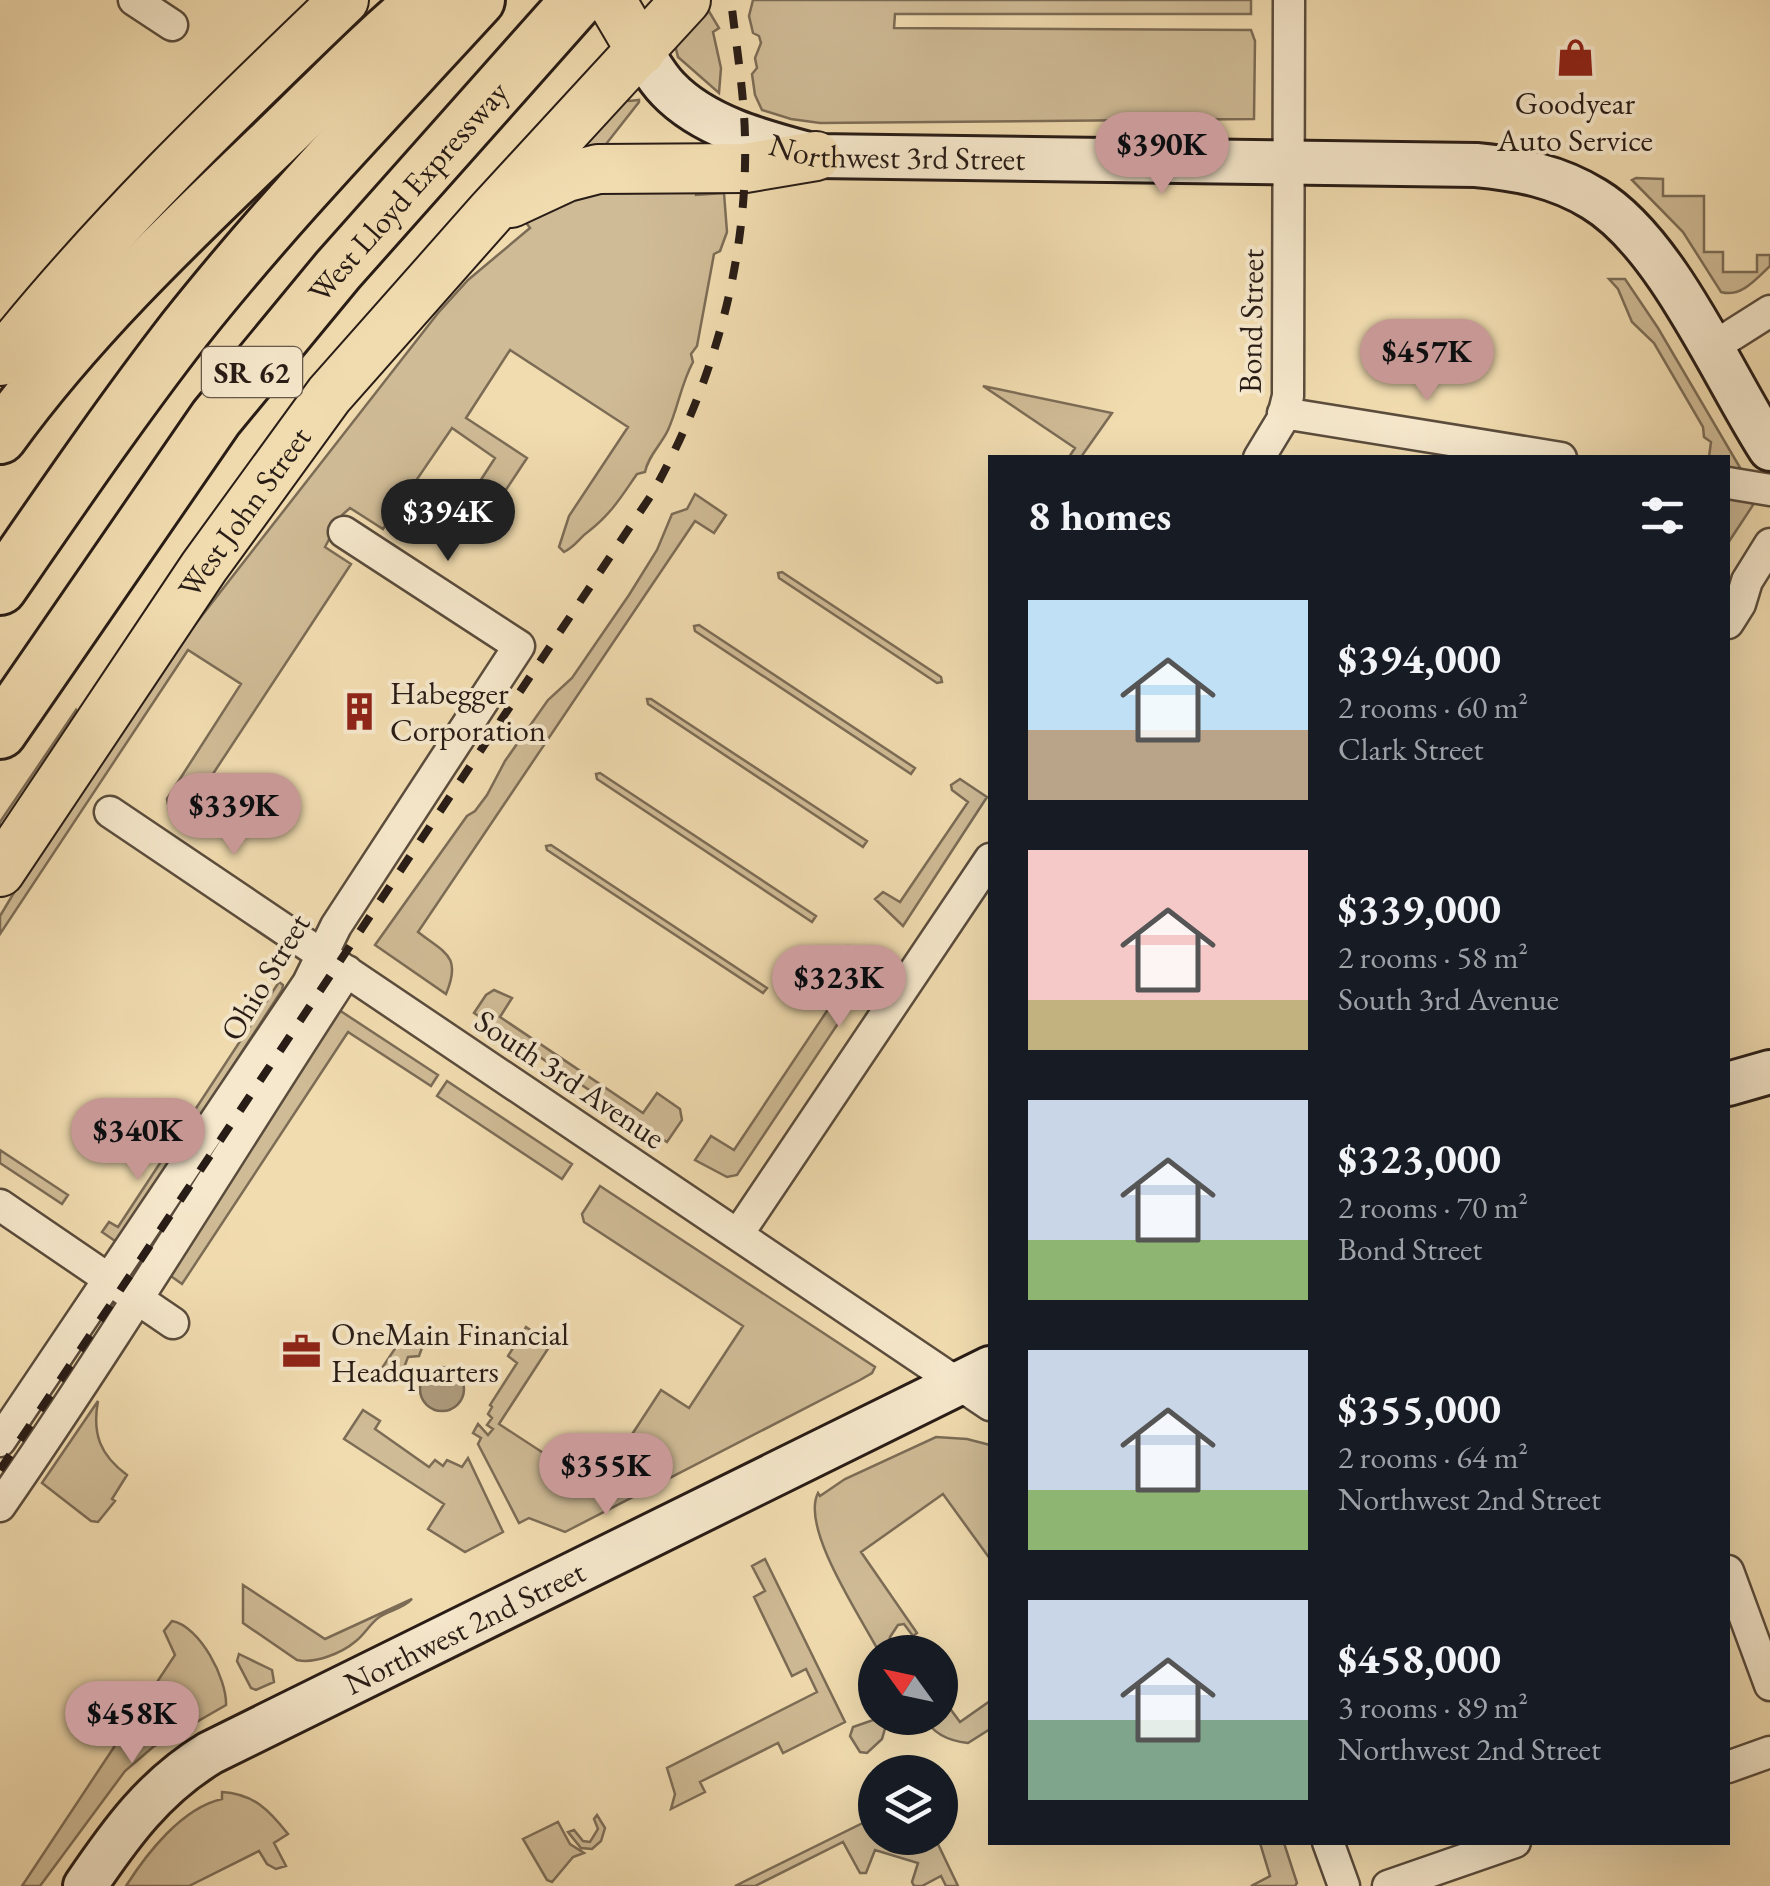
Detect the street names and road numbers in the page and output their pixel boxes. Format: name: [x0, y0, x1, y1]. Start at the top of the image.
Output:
street label: West Lloyd Expressway: [299, 71, 518, 311]
street label: Northwest 3rd Street: [764, 123, 1026, 180]
street label: Bond Street: [1229, 248, 1273, 394]
road number: SR 62: [202, 347, 302, 397]
street label: West John Street: [168, 418, 320, 606]
street label: Ohio Street: [211, 906, 319, 1048]
street label: South 3rd Avenue: [467, 1000, 673, 1158]
street label: Northwest 2nd Street: [337, 1550, 592, 1704]

